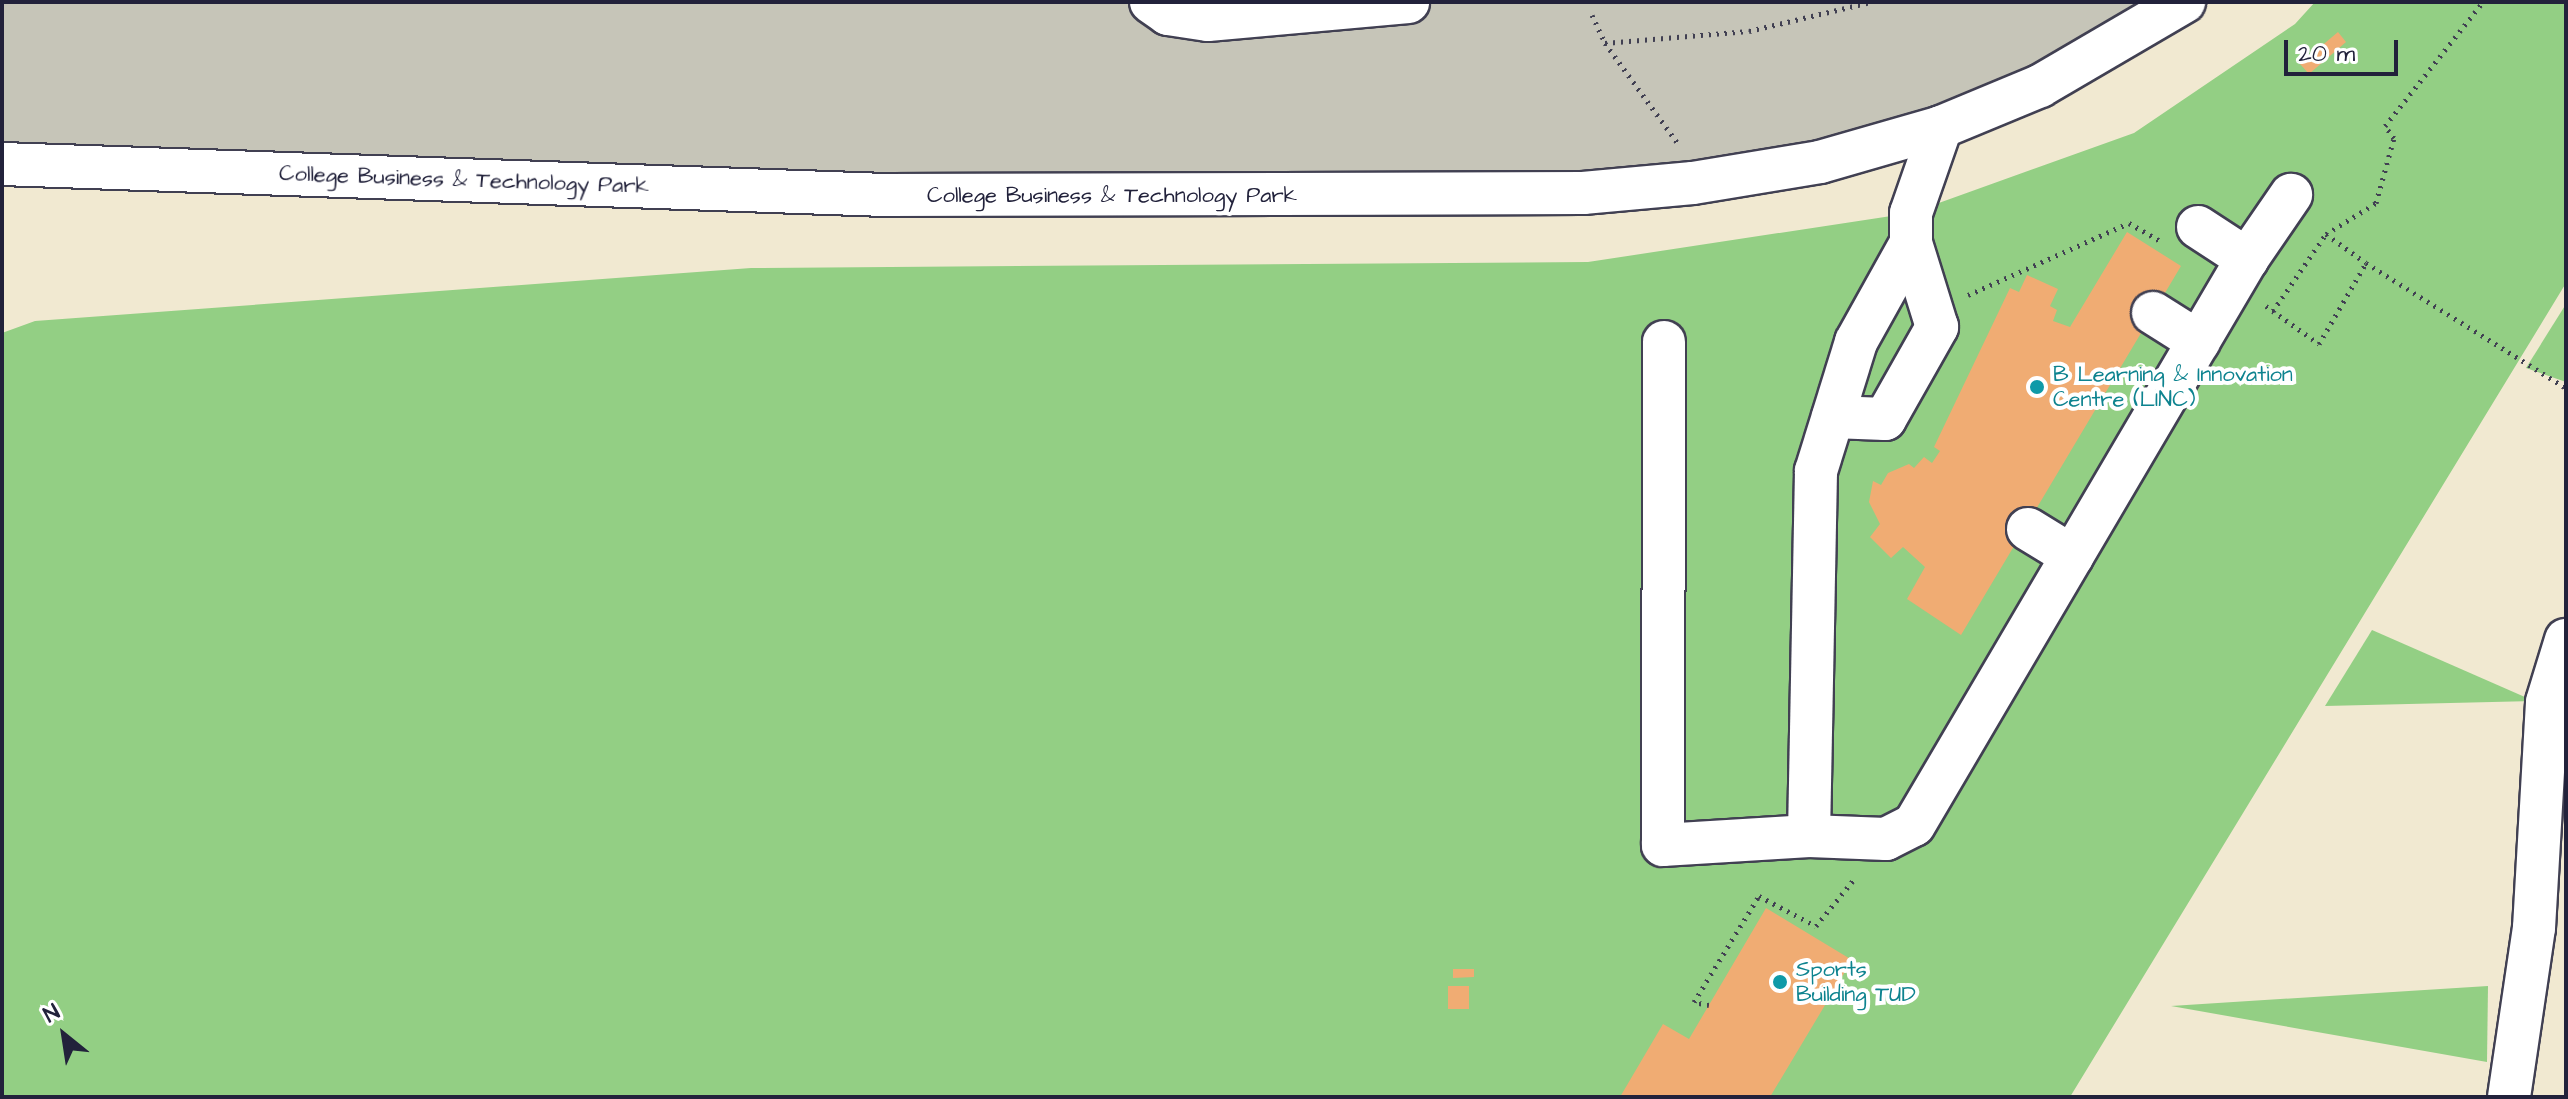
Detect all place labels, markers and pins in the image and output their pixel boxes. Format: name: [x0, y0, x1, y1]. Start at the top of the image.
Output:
place label: B Learning & Innovation Centre (LINC): [2053, 361, 2293, 412]
marker: B Learning & Innovation Centre (LINC): [2028, 378, 2046, 396]
place label: Sports Building TUD: [1796, 956, 1916, 1008]
marker: Sports Building TUD: [1771, 973, 1789, 991]

